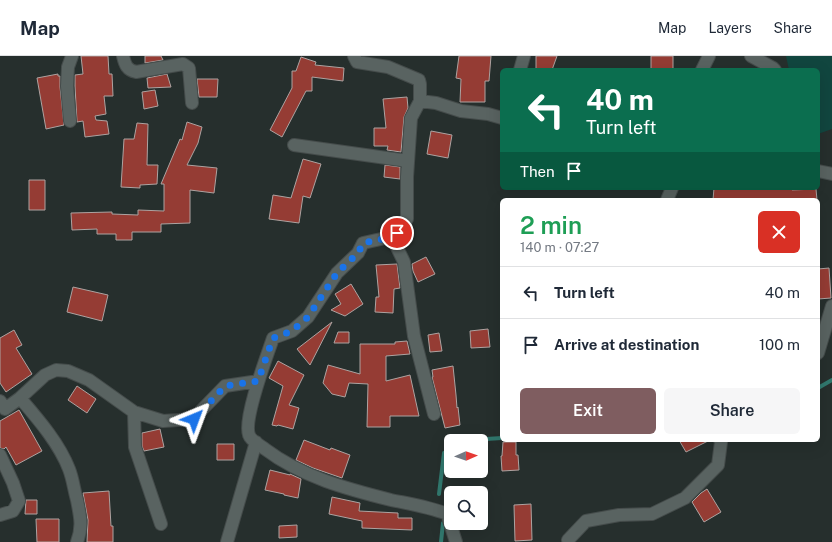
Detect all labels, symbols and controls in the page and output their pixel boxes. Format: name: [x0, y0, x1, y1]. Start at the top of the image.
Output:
text: Map: [20, 17, 60, 39]
text: Map: [658, 20, 686, 36]
text: Layers: [708, 20, 752, 36]
text: Share: [774, 20, 812, 36]
text: 40 m: [586, 83, 654, 116]
icon: left: [520, 84, 572, 136]
text: Turn left: [586, 117, 656, 138]
icon: arrive: [563, 160, 585, 182]
text: Then: [520, 163, 555, 180]
text: 2 min: [520, 211, 582, 239]
button: close: [758, 211, 800, 253]
pin: [380, 216, 414, 250]
icon: arrive: [386, 222, 408, 244]
text: 140 m · 07:27: [520, 240, 599, 255]
icon: left: [520, 282, 542, 304]
text: Turn left: [554, 284, 615, 301]
text: 40 m: [765, 284, 800, 301]
icon: arrive: [520, 334, 542, 356]
text: Arrive at destination: [554, 336, 699, 353]
text: 100 m: [759, 336, 800, 353]
button: Exit: [520, 388, 656, 434]
button: Share: [664, 388, 800, 434]
position arrow: [173, 398, 215, 440]
north arrow: [444, 434, 488, 478]
map controls: [444, 434, 488, 530]
button: search: [444, 486, 488, 530]

